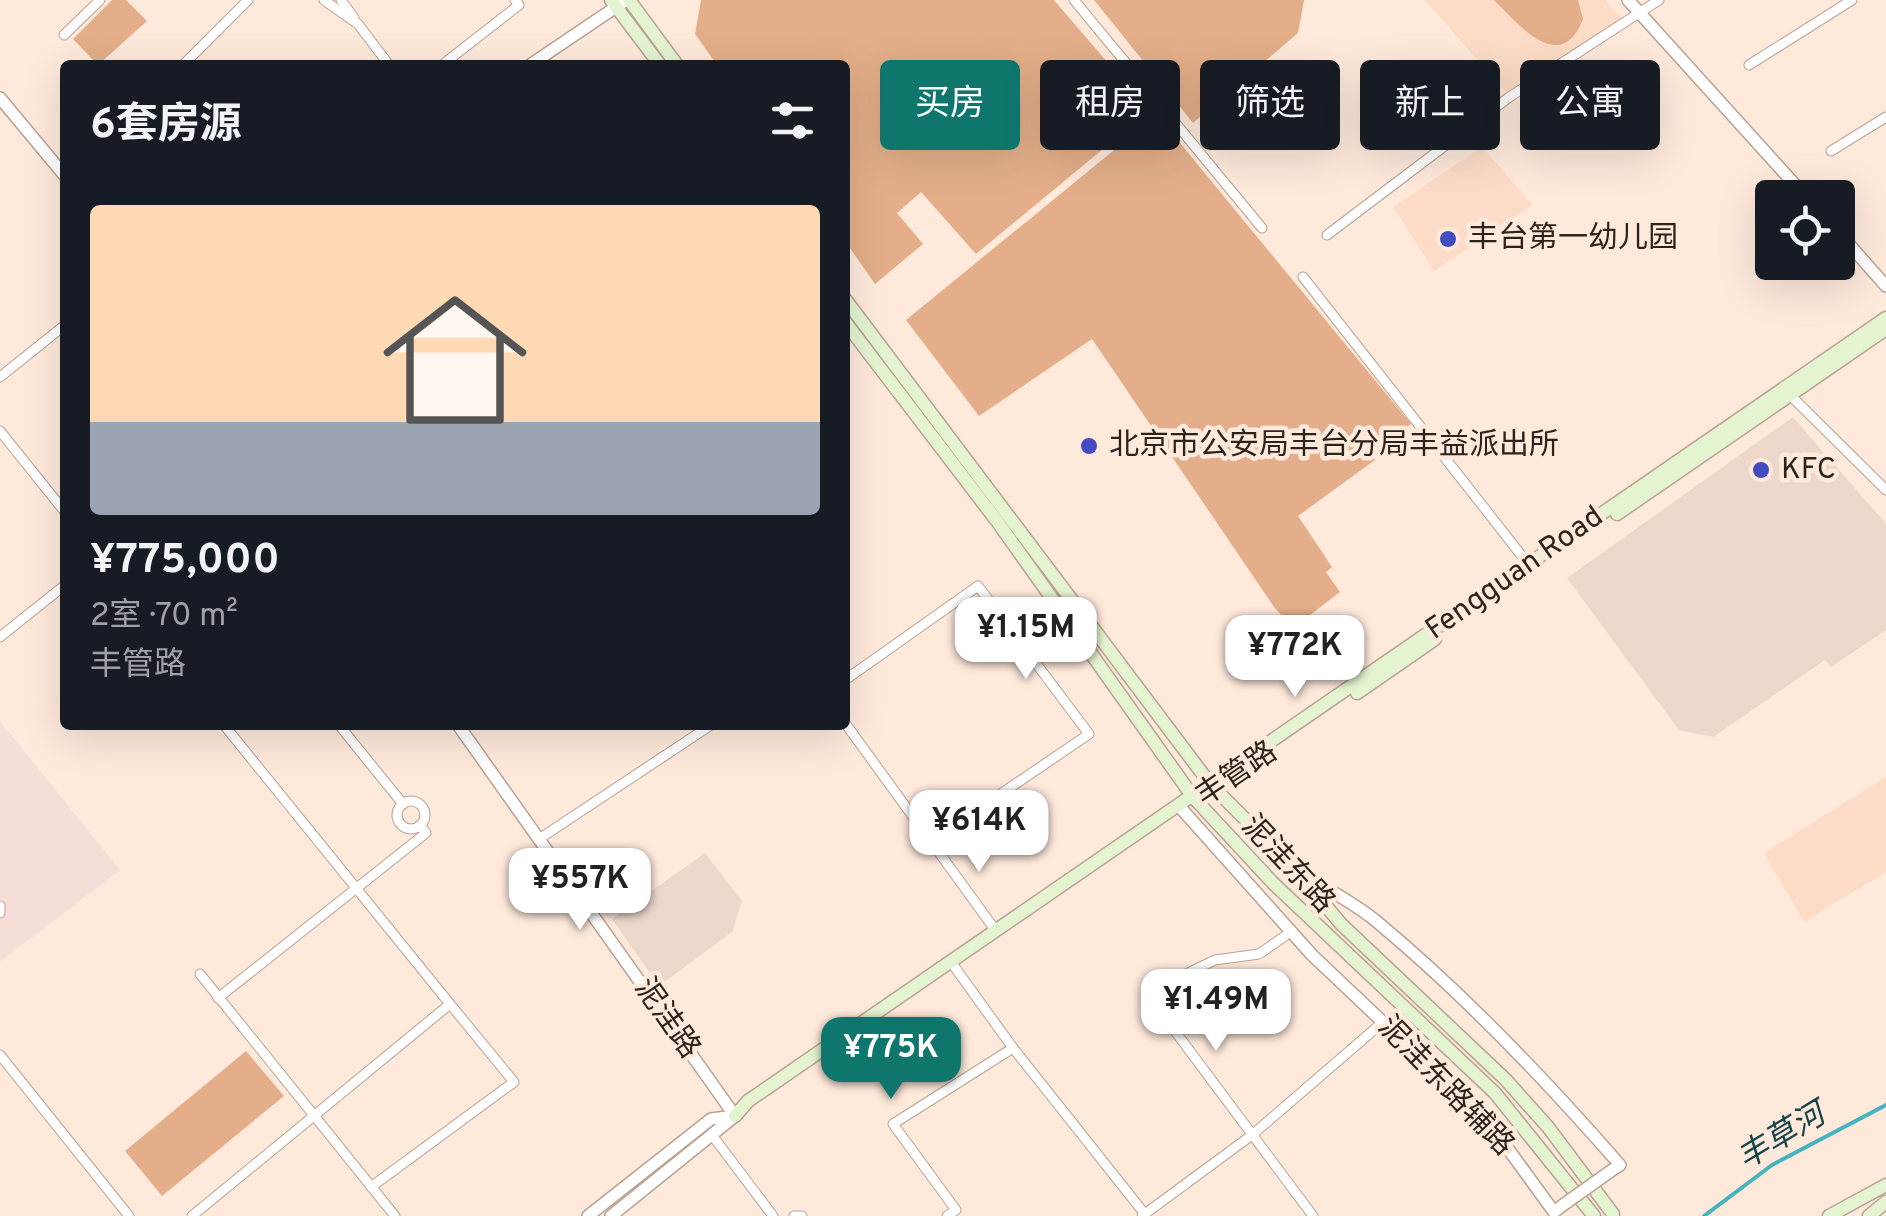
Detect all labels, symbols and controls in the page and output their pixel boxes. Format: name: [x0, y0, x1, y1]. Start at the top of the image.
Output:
chip: 买房: [880, 60, 1020, 150]
chip: 租房: [1040, 60, 1180, 150]
chip: 筛选: [1200, 60, 1340, 150]
chip: 新上: [1360, 60, 1500, 150]
chip: 公寓: [1520, 60, 1660, 150]
icon: filters: [765, 93, 820, 148]
text: 6套房源: [90, 100, 242, 153]
map controls: [1755, 180, 1855, 280]
button: locate: [1755, 180, 1855, 280]
place label: 丰台第一幼儿园: [1468, 221, 1678, 258]
marker: 丰台第一幼儿园: [1437, 228, 1459, 250]
icon: home: [365, 270, 545, 450]
place label: 北京市公安局丰台分局丰益派出所: [1109, 428, 1559, 465]
marker: 北京市公安局丰台分局丰益派出所: [1078, 435, 1100, 457]
place label: KFC: [1781, 452, 1836, 489]
marker: KFC: [1750, 459, 1772, 481]
street label: Fengguan Road: [1419, 499, 1611, 649]
text: ¥775,000: [90, 535, 280, 588]
text: 2室 · 70 m²: [90, 597, 238, 637]
pin: ¥1.15M: [945, 597, 1107, 682]
text: ¥1.15M: [977, 609, 1075, 649]
pin: ¥772K: [1225, 615, 1365, 700]
text: ¥772K: [1247, 627, 1343, 667]
text: 丰管路: [90, 646, 186, 686]
street label: 丰管路: [1189, 734, 1285, 816]
pin: ¥614K: [909, 790, 1049, 875]
text: ¥614K: [931, 802, 1027, 842]
street label: 泥洼东路: [1233, 809, 1341, 921]
pin: ¥557K: [510, 848, 650, 933]
text: ¥557K: [531, 860, 629, 900]
pin: ¥1.49M: [1135, 969, 1297, 1054]
street label: 泥洼路: [625, 972, 707, 1066]
text: ¥1.49M: [1163, 981, 1269, 1021]
street label: 泥洼东路辅路: [1369, 1009, 1521, 1165]
pin: ¥775K: [821, 1017, 961, 1102]
text: ¥775K: [843, 1029, 939, 1069]
water label: 丰草河: [1731, 1093, 1839, 1180]

